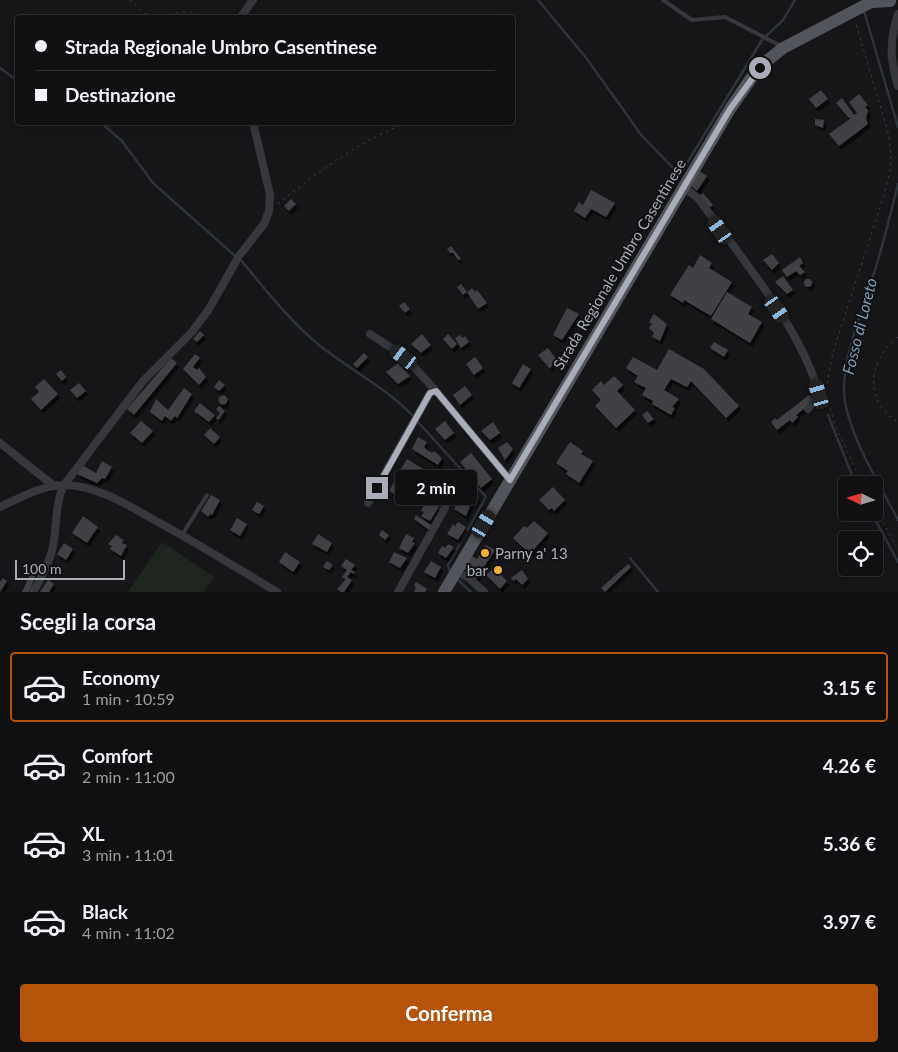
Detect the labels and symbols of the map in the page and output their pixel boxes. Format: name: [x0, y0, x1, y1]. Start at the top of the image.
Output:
route start: [749, 57, 771, 79]
street label: Strada Regionale Umbro Casentinese: [549, 155, 689, 373]
car: [705, 213, 734, 247]
water label: Fosso di Loreto: [838, 276, 880, 376]
car: [762, 292, 791, 326]
car: [387, 342, 420, 372]
car: [807, 378, 830, 410]
callout: 2 min: [394, 470, 477, 506]
north arrow: [838, 476, 882, 521]
route end: [366, 477, 388, 499]
car: [469, 507, 498, 541]
place label: Parny a' 13: [495, 544, 568, 562]
marker: Parny a' 13: [479, 547, 491, 559]
scale bar: [15, 557, 125, 580]
place label: bar: [467, 561, 489, 579]
marker: bar: [492, 564, 504, 576]

